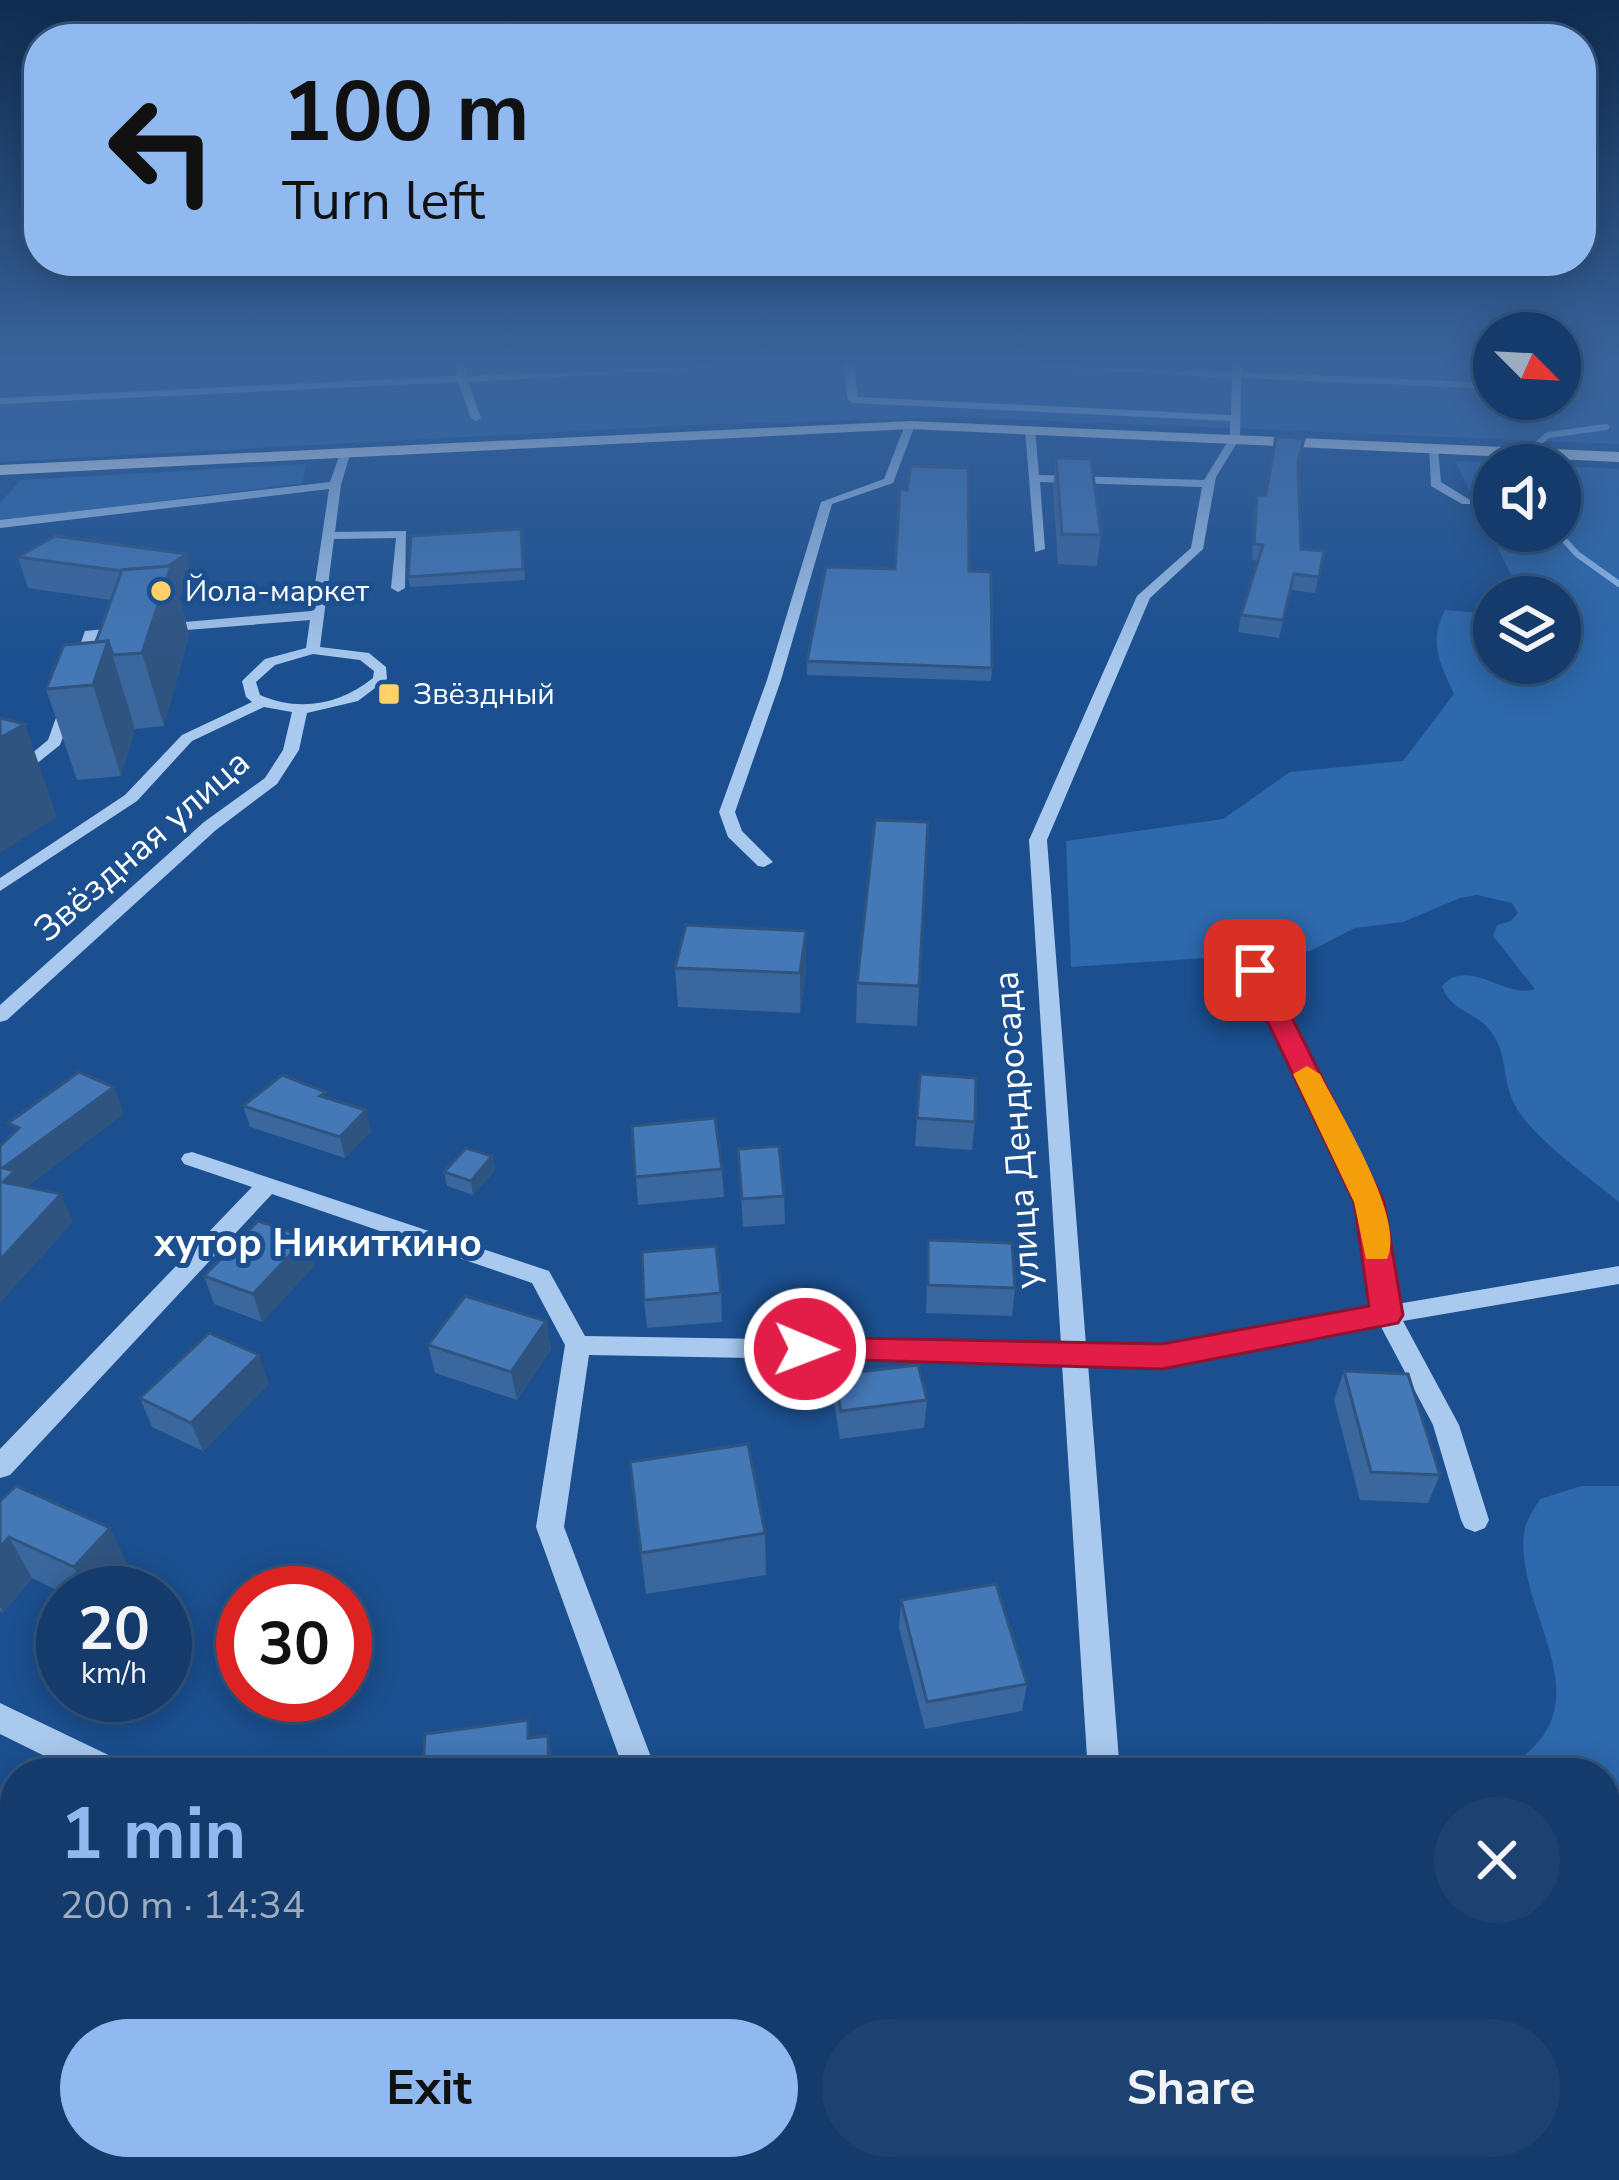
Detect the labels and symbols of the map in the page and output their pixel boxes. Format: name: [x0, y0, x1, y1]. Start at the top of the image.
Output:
north arrow: [1473, 312, 1581, 420]
place label: Йола-маркет: [185, 571, 370, 612]
marker: Йола-маркет: [148, 578, 174, 604]
place label: Звёздный: [413, 674, 555, 715]
marker: Звёздный: [376, 681, 402, 707]
street label: Звёздная улица: [24, 738, 260, 954]
pin: [1204, 919, 1306, 1021]
street label: улица Дендросада: [981, 969, 1053, 1291]
district label: хутор Никиткино: [154, 1217, 482, 1270]
position arrow: [742, 1286, 868, 1412]
speed limit sign: 30: [216, 1566, 372, 1722]

